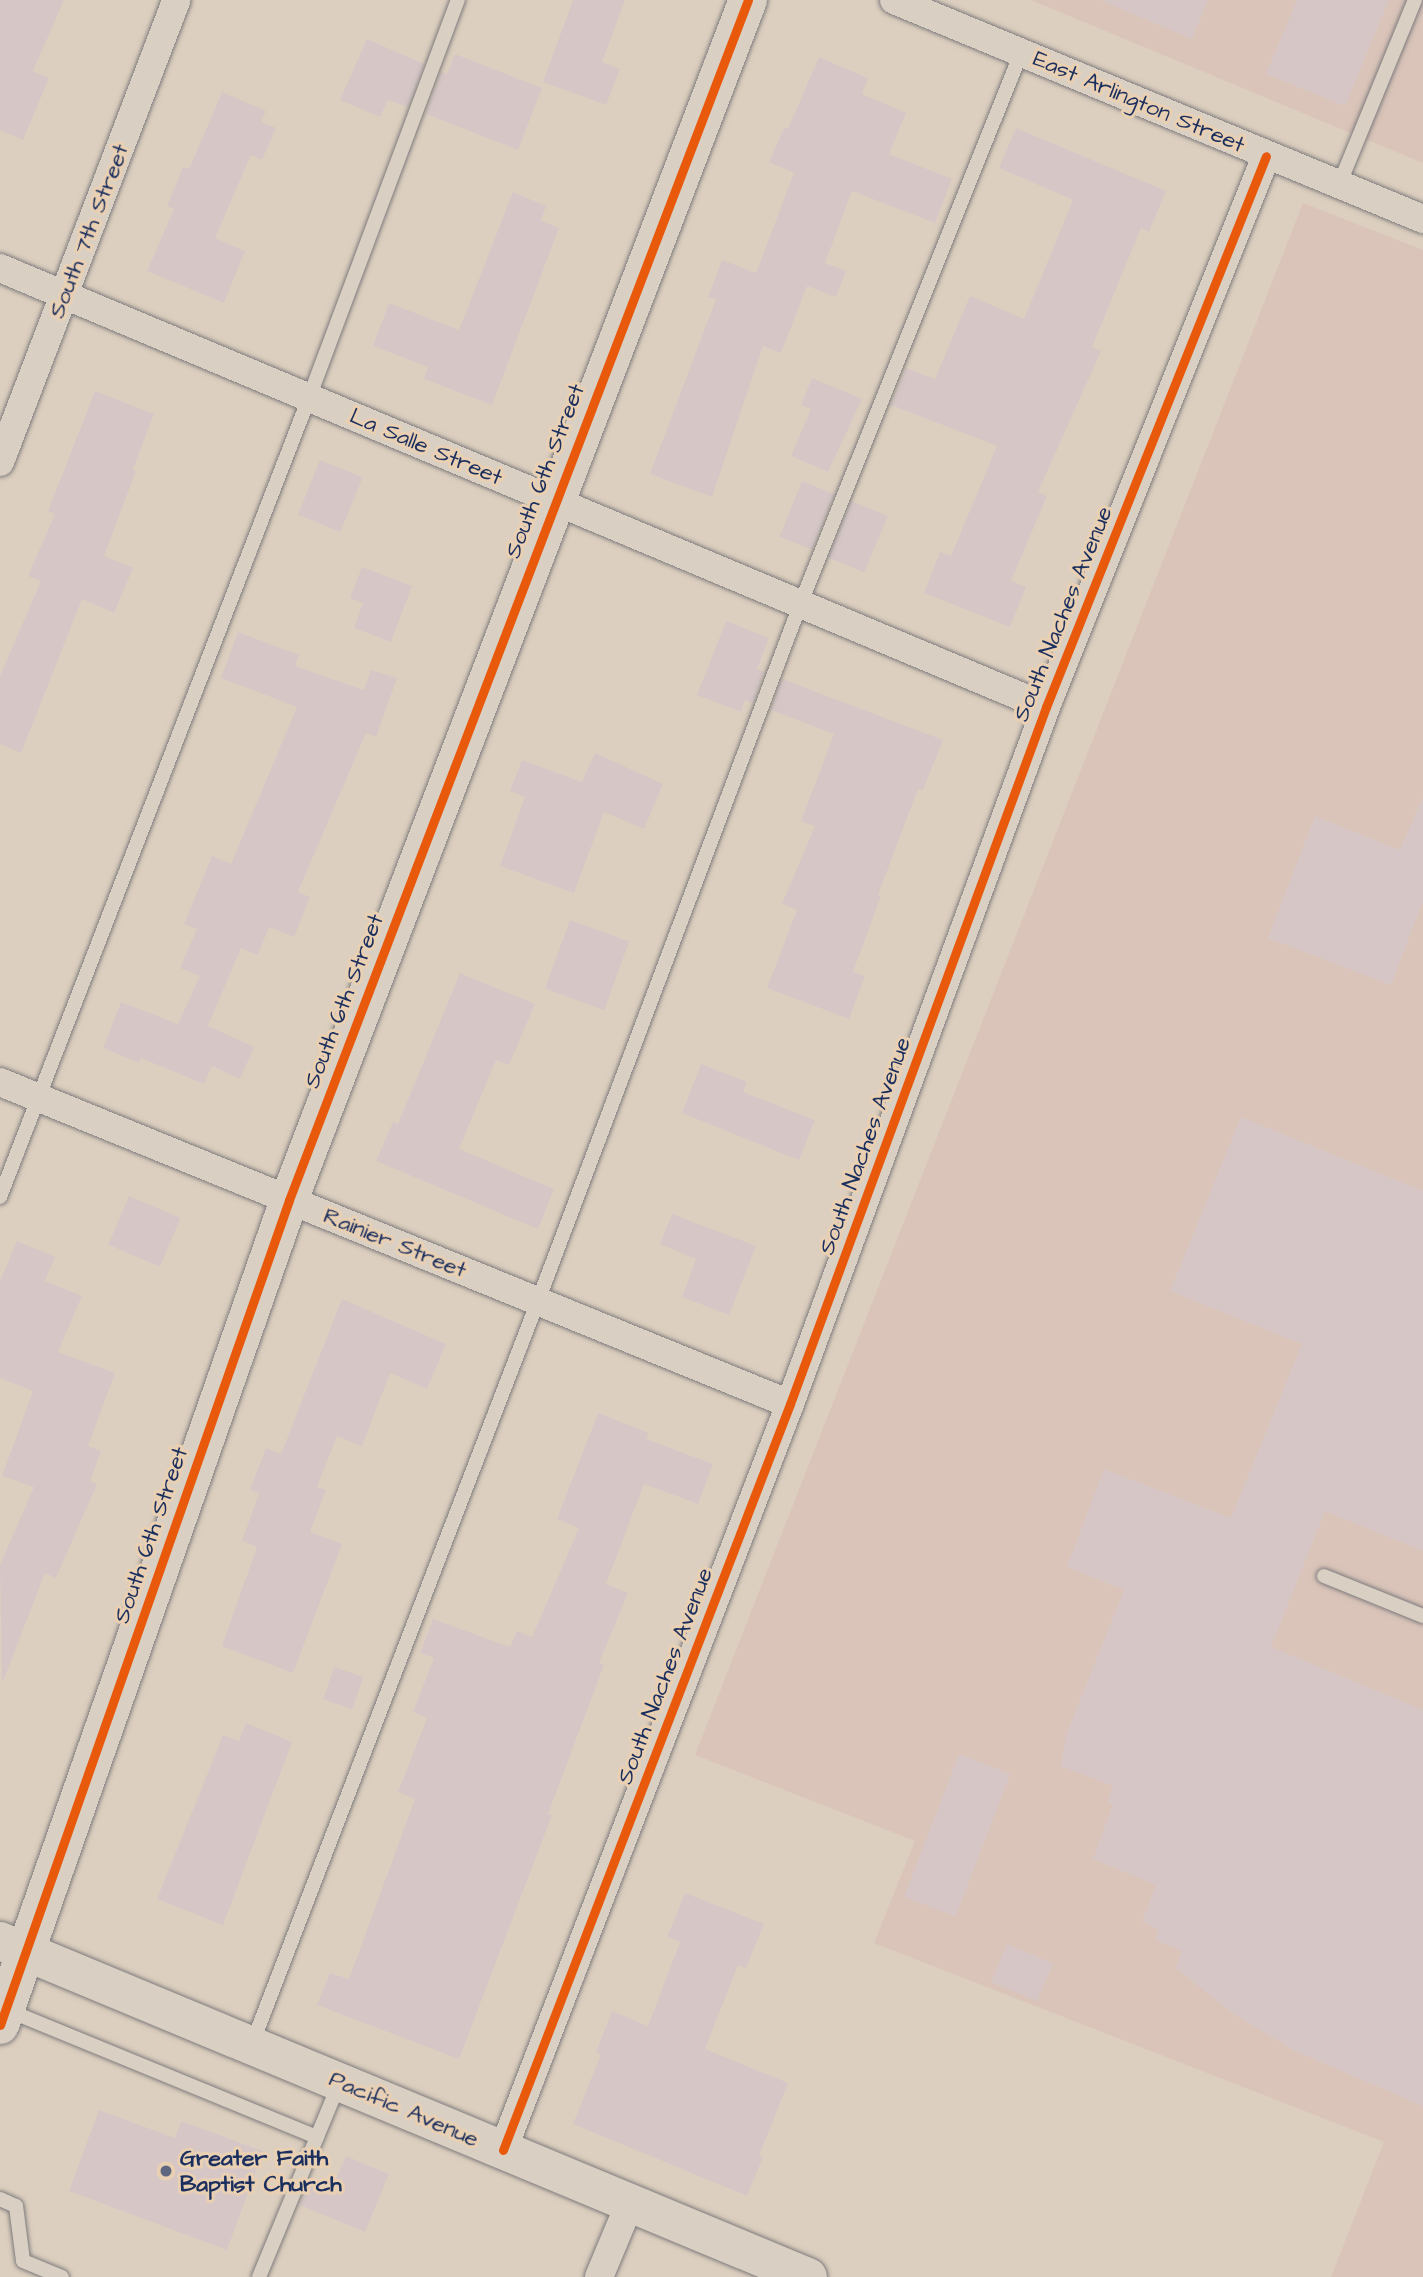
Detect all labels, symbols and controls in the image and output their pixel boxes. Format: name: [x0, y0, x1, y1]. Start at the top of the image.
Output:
street label: East Arlington Street: [1029, 45, 1249, 159]
street label: South 7th Street: [43, 140, 135, 322]
street label: South 6th Street: [499, 380, 591, 562]
street label: La Salle Street: [346, 402, 506, 492]
street label: South Naches Avenue: [1007, 503, 1119, 725]
street label: South 6th Street: [298, 910, 390, 1092]
street label: South Naches Avenue: [813, 1034, 917, 1258]
street label: Rainier Street: [319, 1202, 471, 1284]
street label: South 6th Street: [108, 1443, 194, 1627]
street label: South Naches Avenue: [611, 1564, 719, 1788]
street label: Pacific Avenue: [325, 2065, 483, 2153]
place label: Greater Faith Baptist Church: [180, 2144, 342, 2198]
marker: Greater Faith Baptist Church: [158, 2163, 174, 2179]

